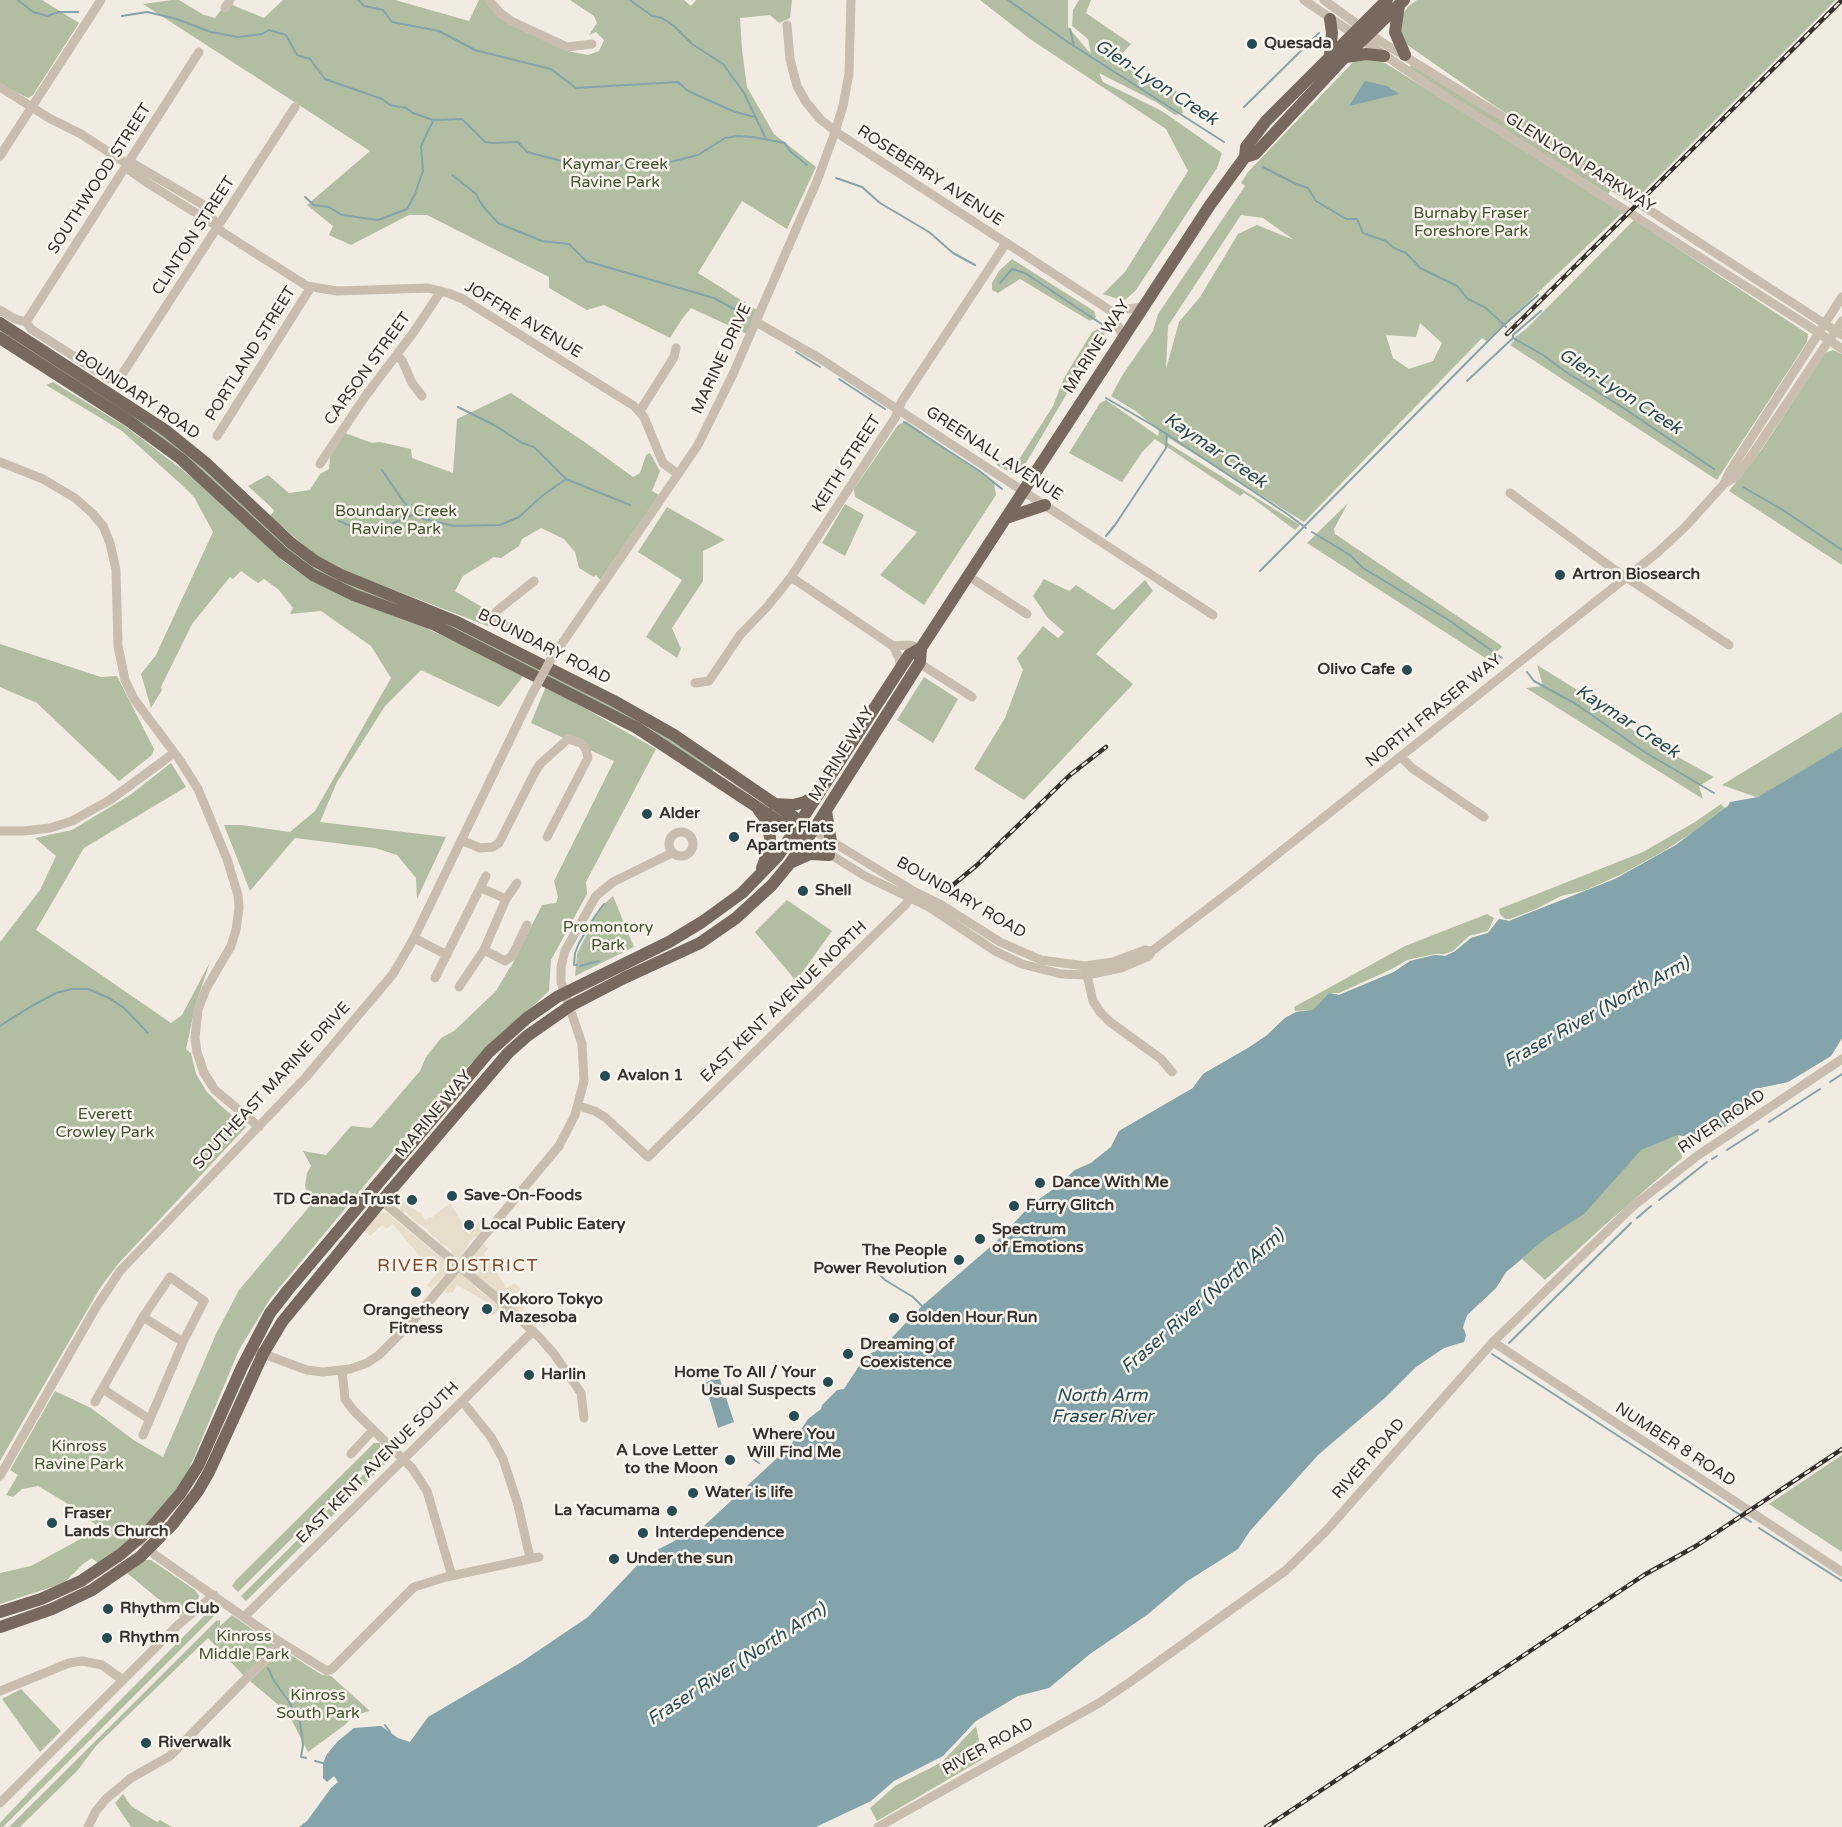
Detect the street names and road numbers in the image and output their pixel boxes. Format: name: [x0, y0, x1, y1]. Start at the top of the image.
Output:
street label: SOUTHWOOD STREET: [44, 100, 156, 258]
street label: GLENLYON PARKWAY: [1501, 109, 1659, 217]
street label: ROSEBERRY AVENUE: [853, 121, 1007, 231]
street label: CLINTON STREET: [148, 173, 240, 299]
street label: JOFFRE AVENUE: [461, 277, 585, 363]
street label: PORTLAND STREET: [202, 283, 300, 425]
street label: MARINE WAY: [1060, 297, 1134, 397]
street label: MARINE DRIVE: [688, 301, 756, 417]
street label: CARSON STREET: [321, 309, 415, 429]
street label: BOUNDARY ROAD: [71, 346, 203, 444]
street label: GREENALL AVENUE: [922, 403, 1066, 505]
street label: KEITH STREET: [808, 412, 886, 516]
street label: BOUNDARY ROAD: [474, 605, 614, 689]
street label: NORTH FRASER WAY: [1362, 650, 1506, 772]
street label: MARINE WAY: [805, 703, 879, 805]
street label: BOUNDARY ROAD: [893, 853, 1029, 943]
street label: EAST KENT AVENUE NORTH: [697, 917, 871, 1087]
street label: SOUTHEAST MARINE DRIVE: [189, 998, 355, 1174]
street label: MARINE WAY: [392, 1066, 476, 1162]
street label: RIVER ROAD: [1675, 1086, 1769, 1158]
street label: EAST KENT AVENUE SOUTH: [293, 1378, 463, 1548]
street label: NUMBER 8 ROAD: [1611, 1399, 1739, 1491]
street label: RIVER ROAD: [1329, 1415, 1409, 1503]
street label: RIVER ROAD: [939, 1714, 1037, 1780]

